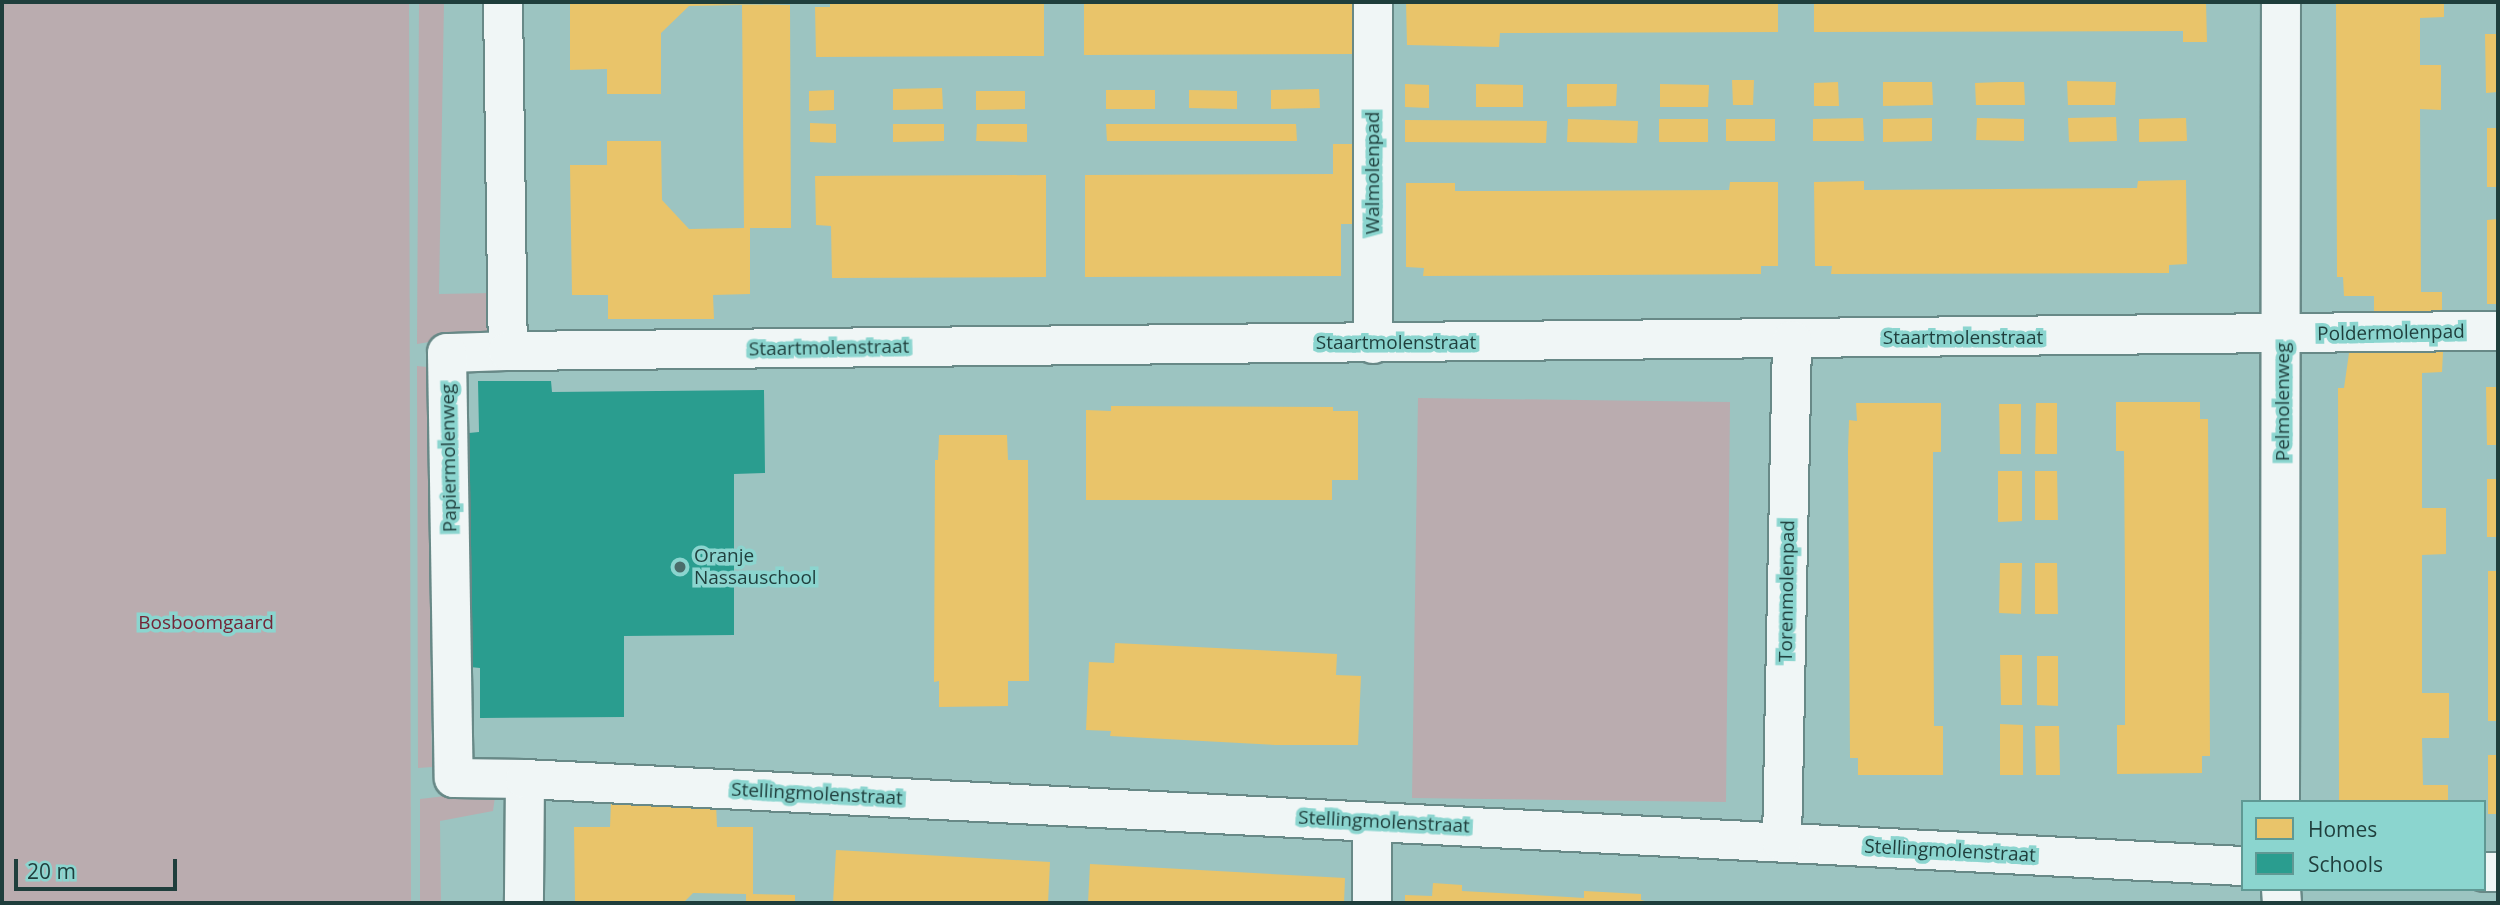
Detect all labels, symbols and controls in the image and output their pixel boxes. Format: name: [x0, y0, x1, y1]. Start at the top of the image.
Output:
street label: Walmolenpad: [1362, 112, 1384, 234]
street label: Poldermolenpad: [2317, 320, 2465, 346]
street label: Staartmolenstraat: [1883, 327, 2043, 349]
street label: Staartmolenstraat: [1316, 332, 1476, 354]
street label: Staartmolenstraat: [749, 335, 909, 361]
street label: Pelmolenweg: [2272, 343, 2294, 461]
street label: Papiermolenweg: [436, 383, 462, 533]
street label: Torenmolenpad: [1774, 520, 1800, 662]
place label: Oranje Nassauschool: [694, 545, 817, 589]
marker: Oranje Nassauschool: [672, 559, 688, 575]
park label: Bosboomgaard: [138, 612, 274, 634]
street label: Stellingmolenstraat: [731, 778, 903, 810]
legend: [2241, 800, 2486, 891]
street label: Stellingmolenstraat: [1298, 806, 1470, 838]
text: Homes: [2308, 815, 2377, 843]
street label: Stellingmolenstraat: [1864, 835, 2036, 867]
scale bar: [18, 846, 180, 890]
text: Schools: [2308, 850, 2383, 878]
text: 20 m: [27, 857, 76, 885]

